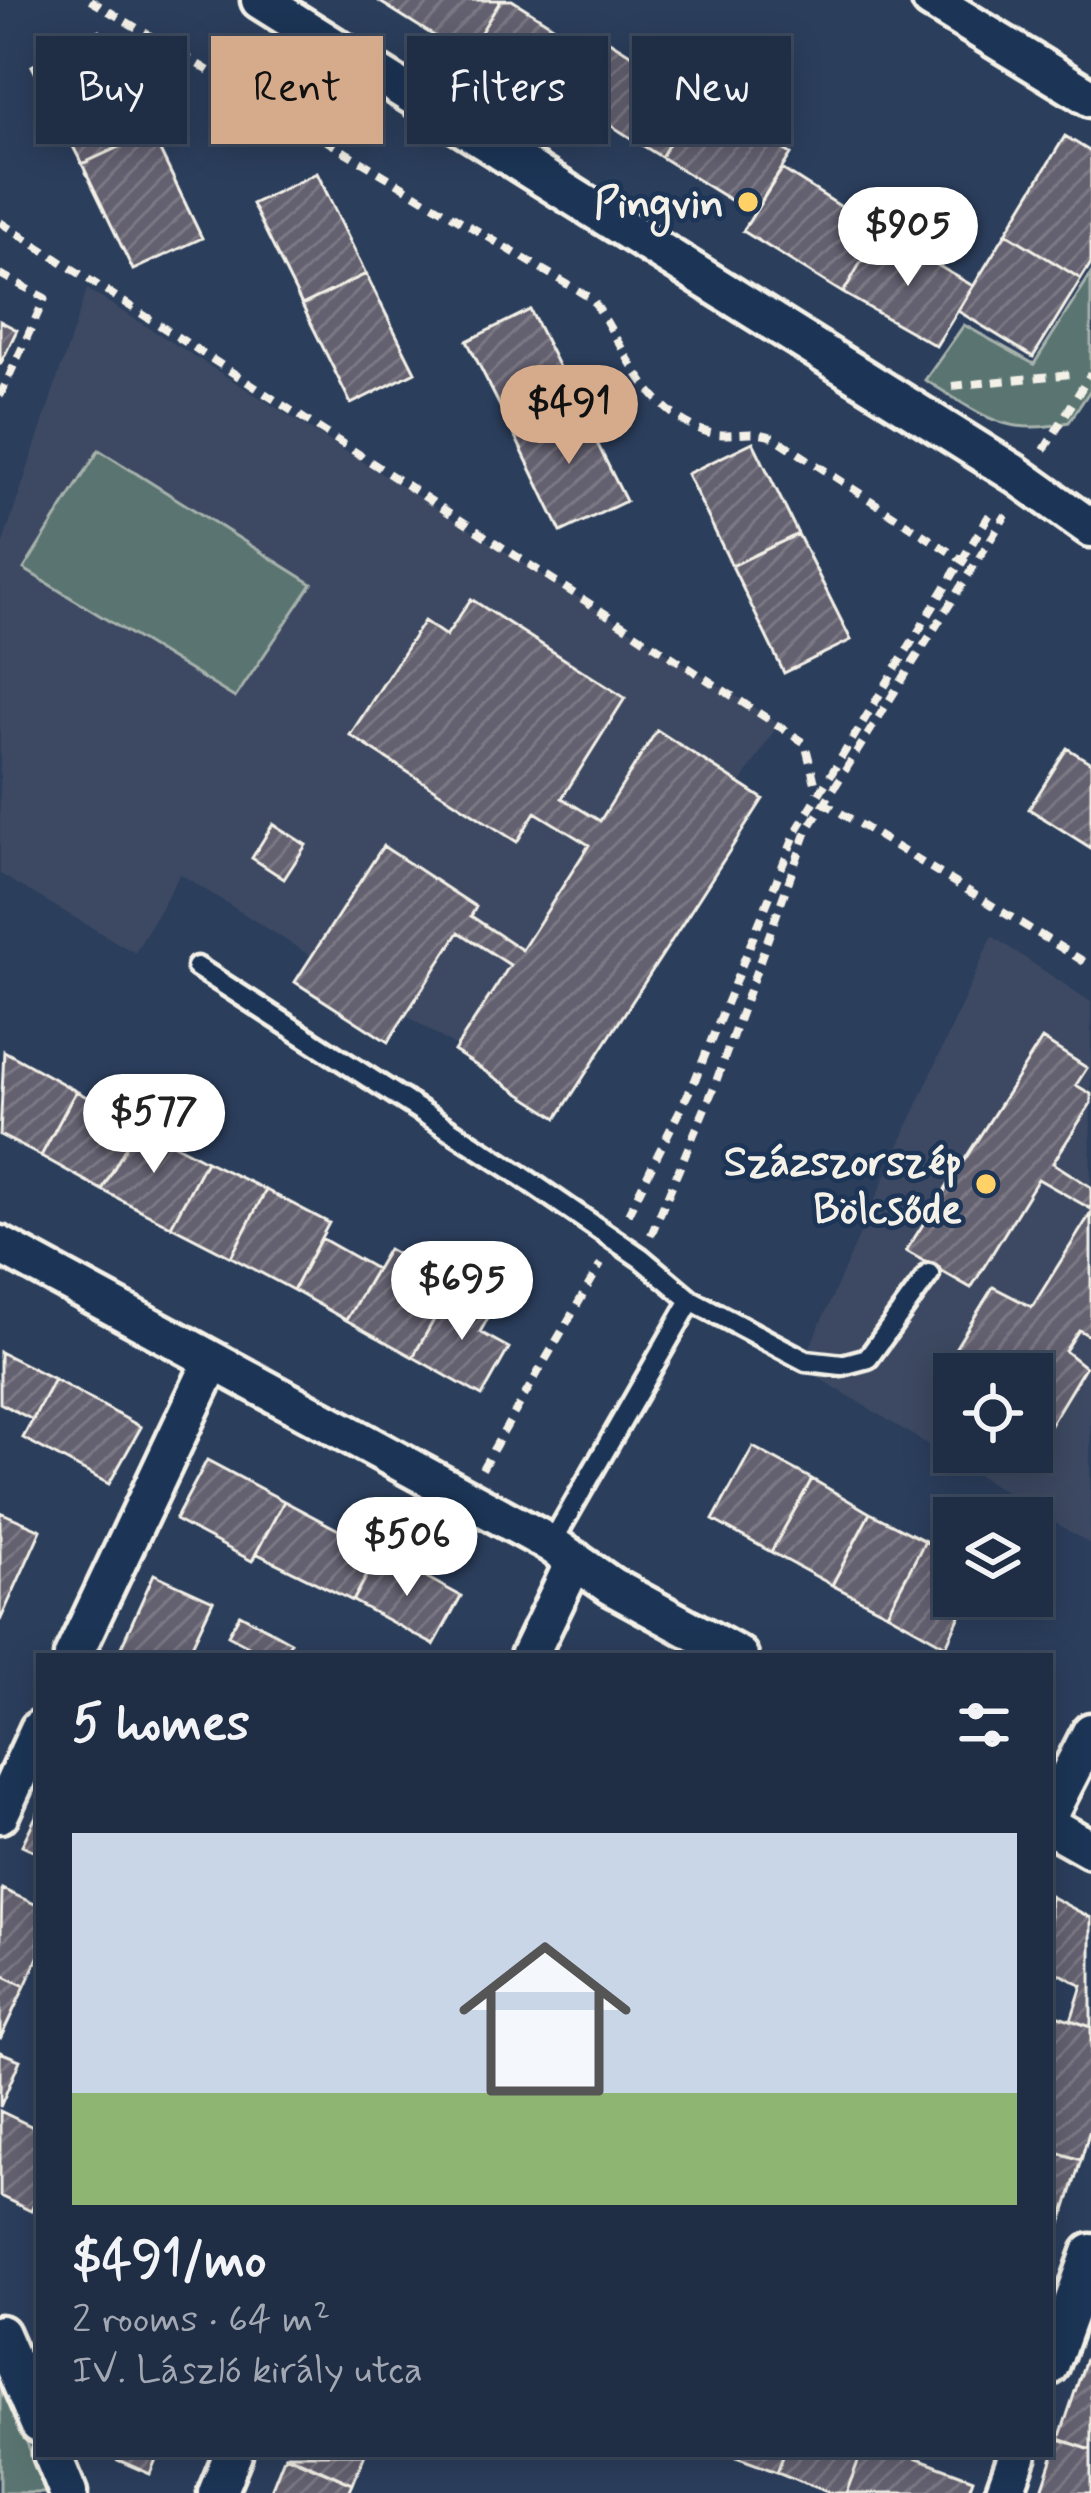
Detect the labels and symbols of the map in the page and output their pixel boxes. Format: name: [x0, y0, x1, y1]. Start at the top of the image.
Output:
place label: Pingvin: [594, 178, 724, 237]
pin: $905: [837, 187, 979, 289]
marker: Pingvin: [735, 189, 761, 215]
pin: $491: [498, 365, 640, 467]
pin: $577: [83, 1074, 225, 1176]
place label: Százszorszép Bölcsőde: [724, 1136, 962, 1239]
marker: Százszorszép Bölcsőde: [973, 1171, 999, 1197]
pin: $695: [391, 1241, 533, 1343]
pin: $506: [336, 1497, 478, 1599]

